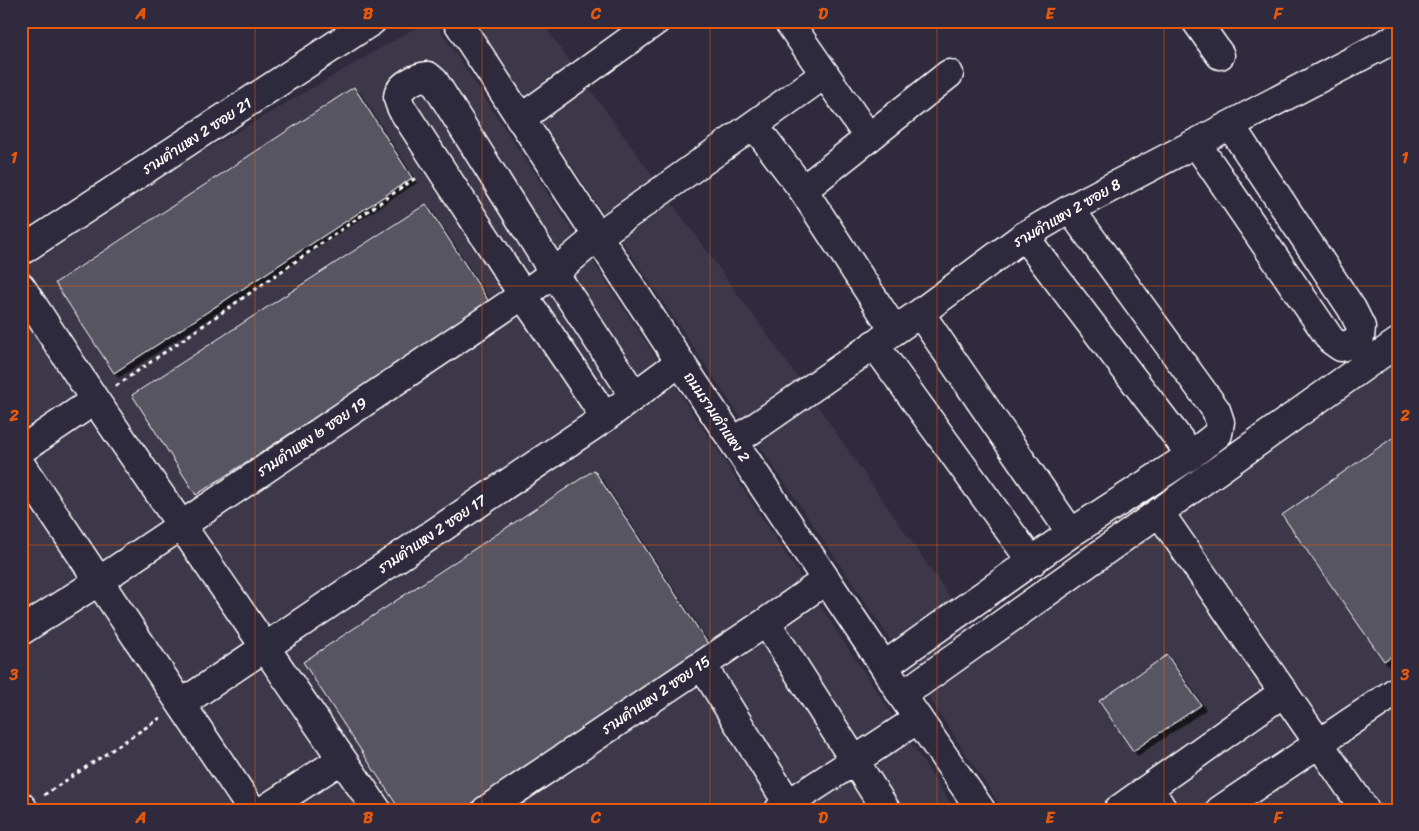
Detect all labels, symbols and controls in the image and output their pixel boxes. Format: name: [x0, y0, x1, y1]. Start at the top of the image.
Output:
text: A: [135, 0, 146, 28]
text: B: [363, 0, 374, 28]
text: C: [590, 0, 602, 28]
text: D: [818, 0, 828, 28]
text: E: [1046, 0, 1056, 28]
text: F: [1273, 0, 1284, 28]
street label: รามคำแหง 2 ซอย 21: [137, 90, 257, 182]
text: 1: [11, 143, 18, 172]
text: 1: [1402, 143, 1409, 172]
street label: รามคำแหง 2 ซอย 8: [1008, 171, 1126, 255]
street label: ถนนรามคำแหง 2: [677, 366, 757, 468]
street label: รามคำแหง ๒ ซอย 19: [251, 390, 373, 484]
text: 2: [8, 401, 19, 430]
text: 2: [1399, 401, 1410, 430]
street label: รามคำแหง 2 ซอย 17: [372, 487, 493, 580]
street label: รามคำแหง 2 ซอย 15: [596, 649, 716, 741]
text: 3: [9, 660, 19, 689]
text: 3: [1400, 660, 1410, 689]
text: A: [135, 803, 146, 831]
text: B: [363, 803, 374, 831]
text: C: [590, 803, 602, 831]
text: D: [818, 803, 828, 831]
text: E: [1046, 803, 1056, 831]
text: F: [1273, 803, 1284, 831]

